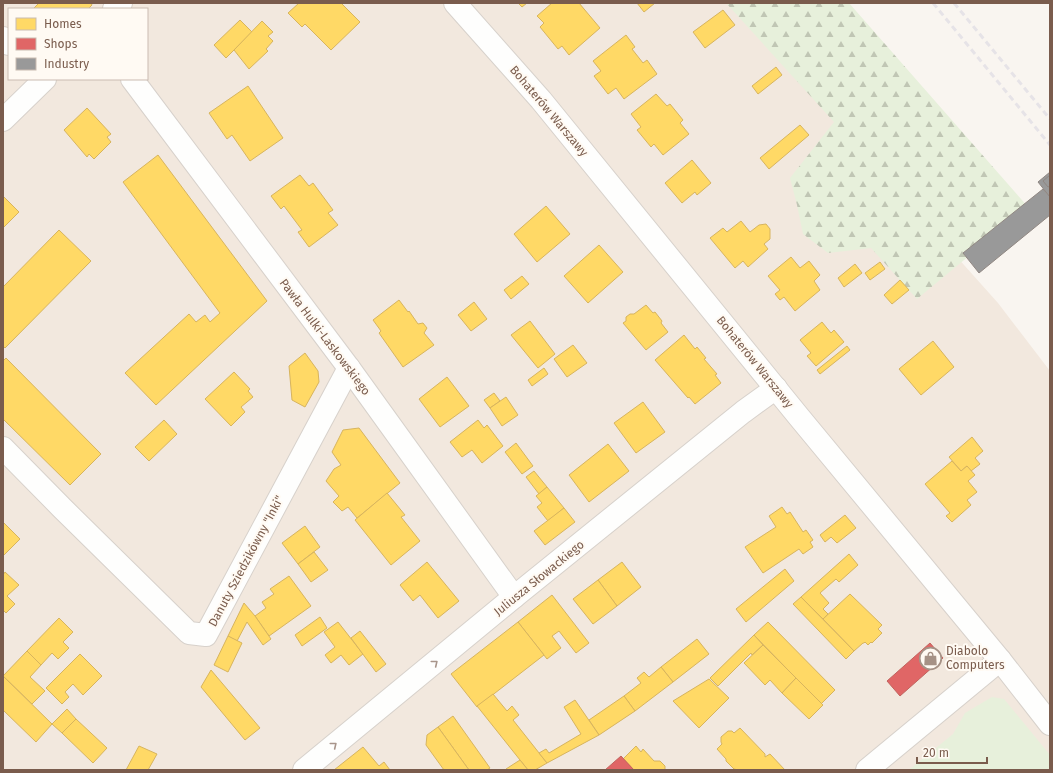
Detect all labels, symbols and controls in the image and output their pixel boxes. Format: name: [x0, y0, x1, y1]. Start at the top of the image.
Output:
legend: [8, 8, 148, 80]
text: Homes: [44, 17, 82, 31]
text: Shops: [44, 37, 78, 51]
text: Industry: [44, 57, 89, 71]
street label: Bohaterów Warszawy: [507, 63, 591, 159]
street label: Pawła Hulki-Laskowskiego: [277, 276, 373, 398]
street label: Bohaterów Warszawy: [714, 313, 796, 411]
street label: Danuty Sziedzikówny "Inki": [205, 493, 287, 629]
street label: Juliusza Słowackiego: [491, 537, 587, 619]
place label: Diabolo Computers: [946, 644, 1005, 672]
shop icon: Diabolo Computers: [918, 645, 944, 671]
one-way arrow: [430, 660, 437, 667]
scale bar: [917, 739, 987, 765]
one-way arrow: [329, 743, 337, 750]
text: 20 m: [923, 746, 949, 760]

